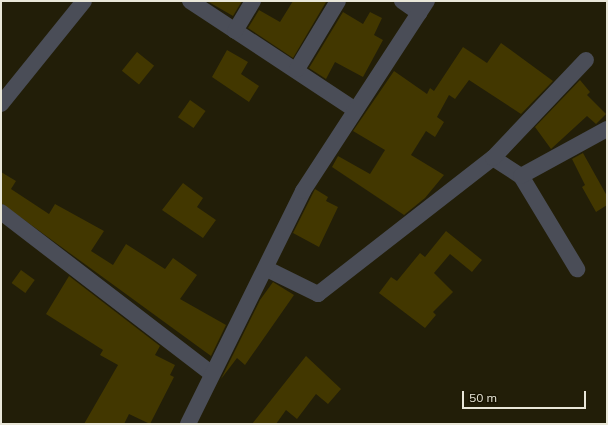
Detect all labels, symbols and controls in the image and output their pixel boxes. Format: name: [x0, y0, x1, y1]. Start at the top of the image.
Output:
scale bar: [464, 383, 588, 409]
text: 50 m: [469, 390, 497, 405]

